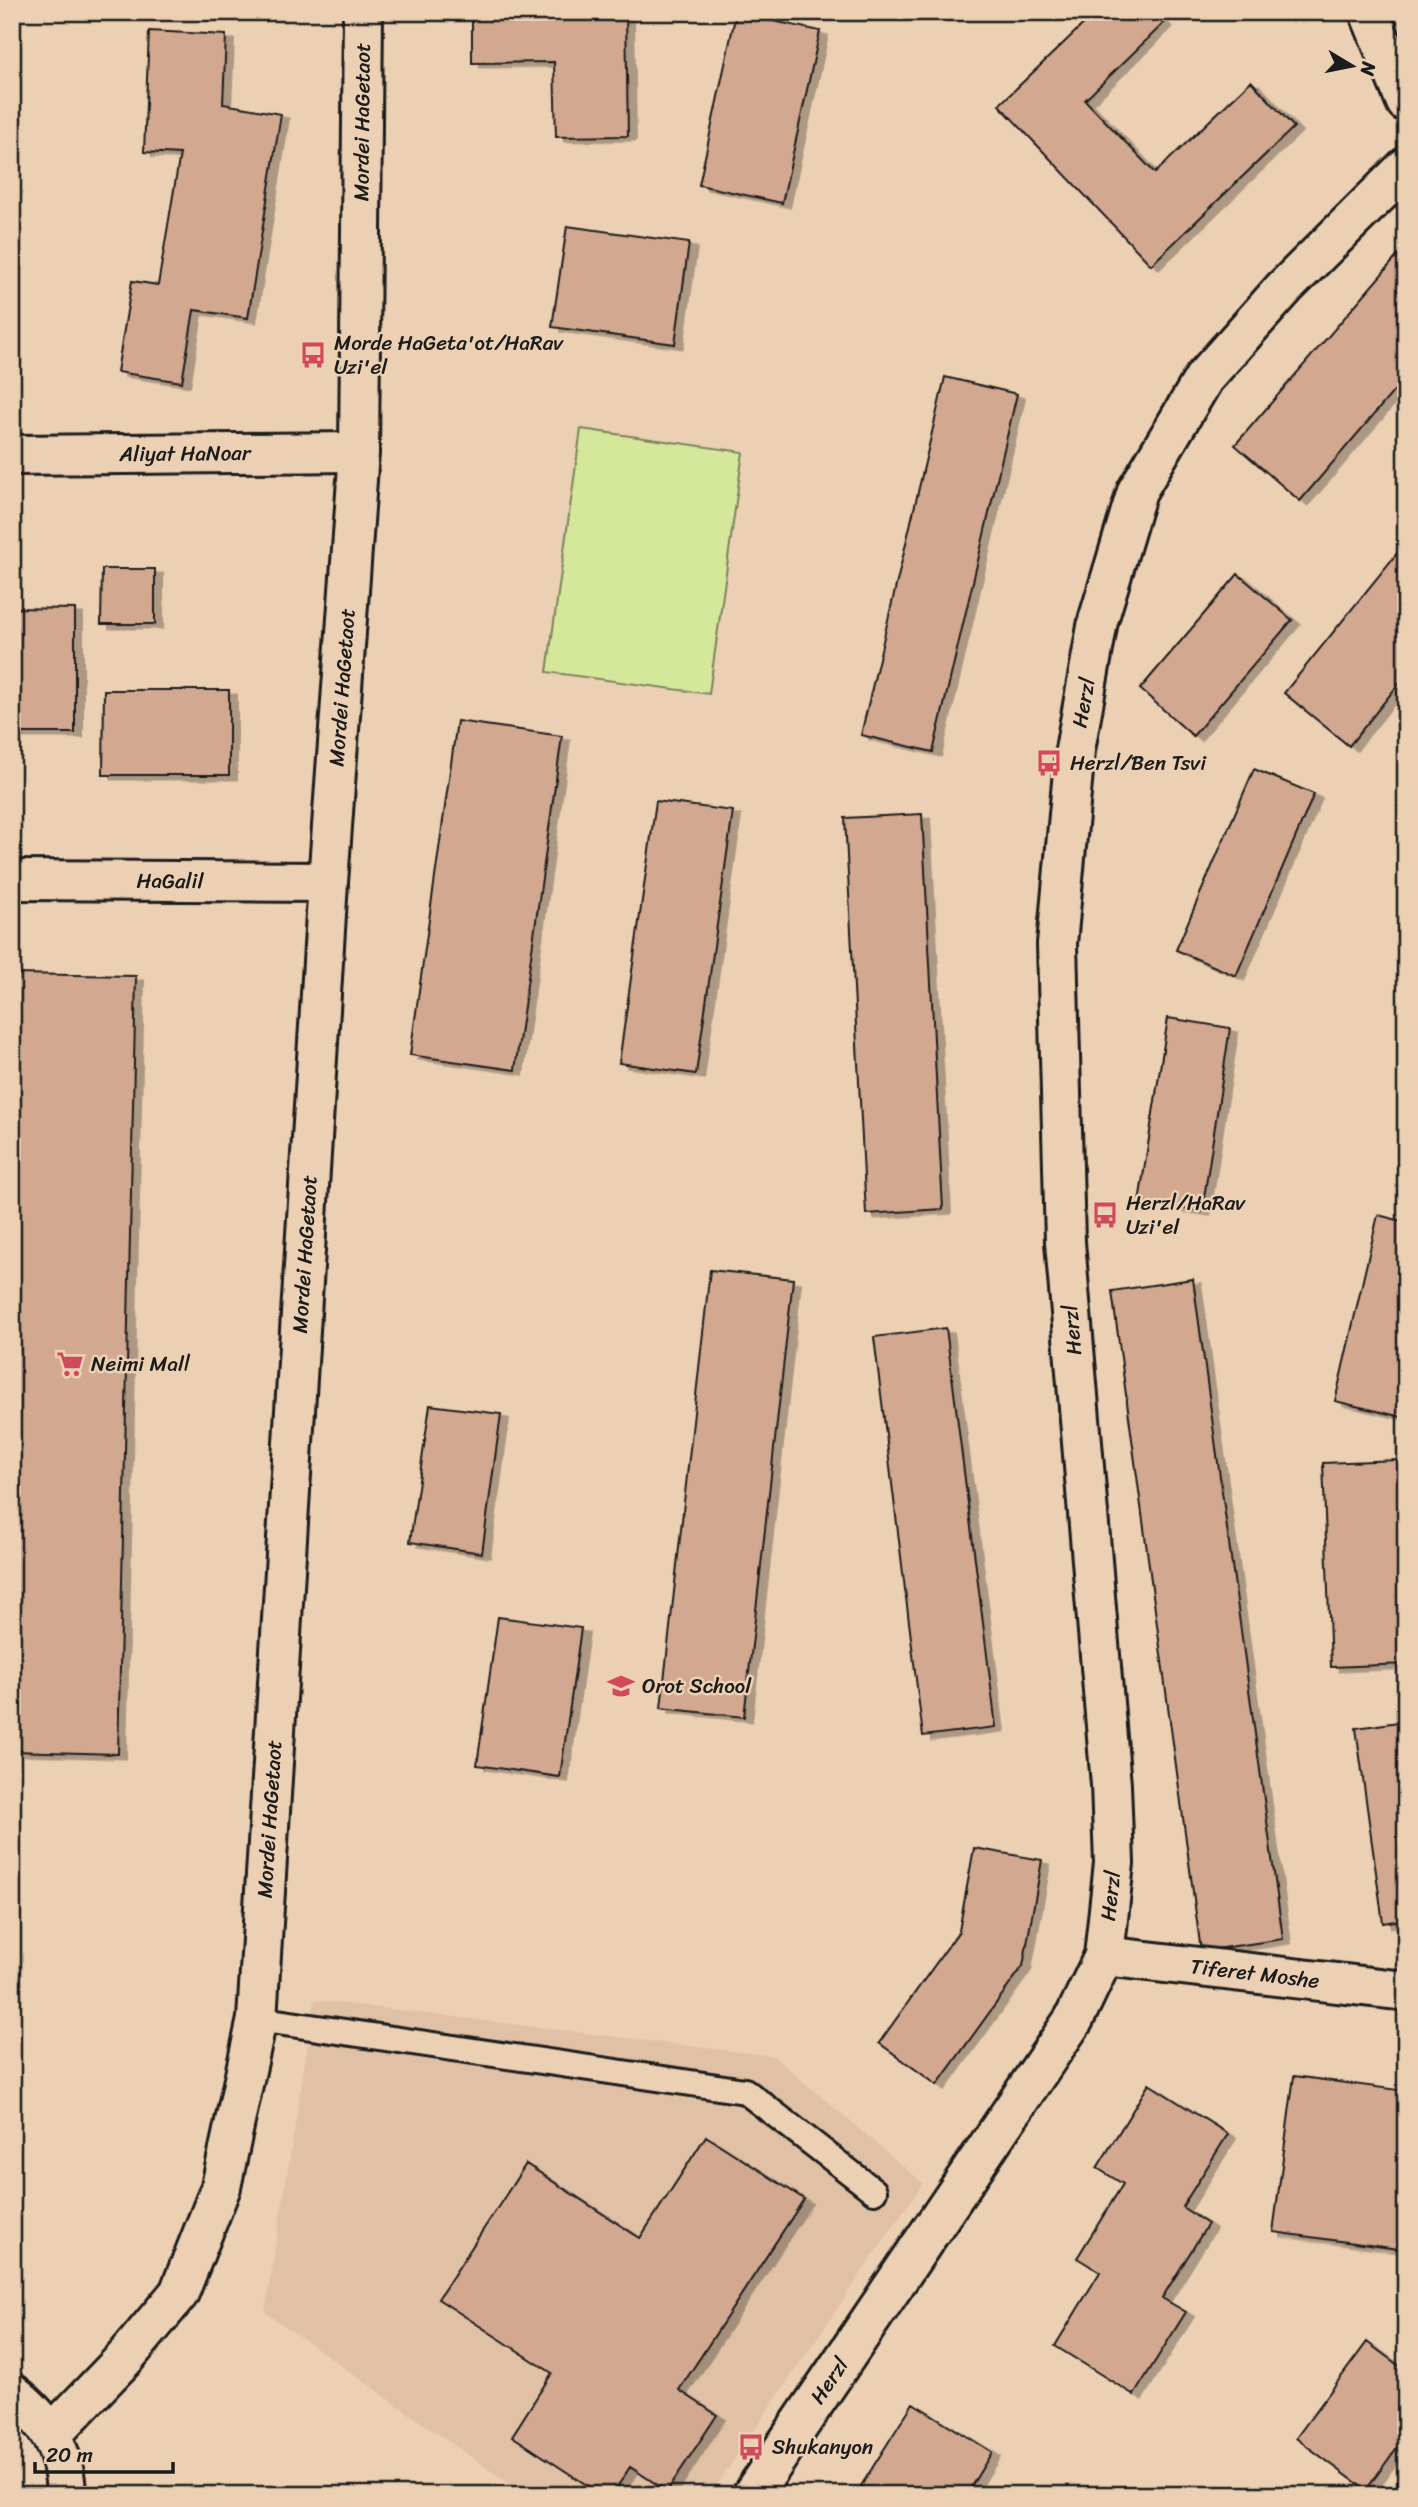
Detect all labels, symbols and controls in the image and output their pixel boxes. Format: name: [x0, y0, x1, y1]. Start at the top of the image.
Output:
north arrow: [1316, 32, 1386, 102]
street label: Mordei HaGetaot: [342, 43, 382, 201]
text: N: [1351, 59, 1386, 79]
place label: Morde HaGeta'ot/HaRav Uzi'el: [334, 324, 564, 386]
bus stop icon: Morde HaGeta'ot/HaRav Uzi'el: [298, 340, 328, 370]
street label: Aliyat HaNoar: [118, 434, 252, 473]
street label: Mordei HaGetaot: [317, 607, 367, 768]
street label: Herzl: [1060, 674, 1107, 731]
place label: Herzl/Ben Tsvi: [1070, 744, 1207, 782]
bus stop icon: Herzl/Ben Tsvi: [1034, 748, 1064, 778]
street label: HaGalil: [136, 862, 205, 900]
street label: Mordei HaGetaot: [281, 1174, 329, 1334]
place label: Herzl/HaRav Uzi'el: [1126, 1184, 1246, 1246]
bus stop icon: Herzl/HaRav Uzi'el: [1090, 1200, 1120, 1230]
street label: Herzl: [1051, 1302, 1093, 1357]
place label: Neimi Mall: [91, 1345, 191, 1383]
supermarket icon: Neimi Mall: [55, 1349, 85, 1379]
place label: Orot School: [642, 1667, 752, 1705]
school or university icon: Orot School: [606, 1671, 636, 1701]
street label: Mordei HaGetaot: [246, 1739, 293, 1899]
street label: Herzl: [1089, 1868, 1132, 1923]
street label: Tiferet Moshe: [1188, 1947, 1322, 2000]
street label: Herzl: [799, 2348, 860, 2412]
place label: Shukanyon: [772, 2428, 873, 2466]
scale bar: [35, 2430, 173, 2474]
bus stop icon: Shukanyon: [736, 2432, 766, 2462]
text: 20 m: [46, 2436, 93, 2474]

